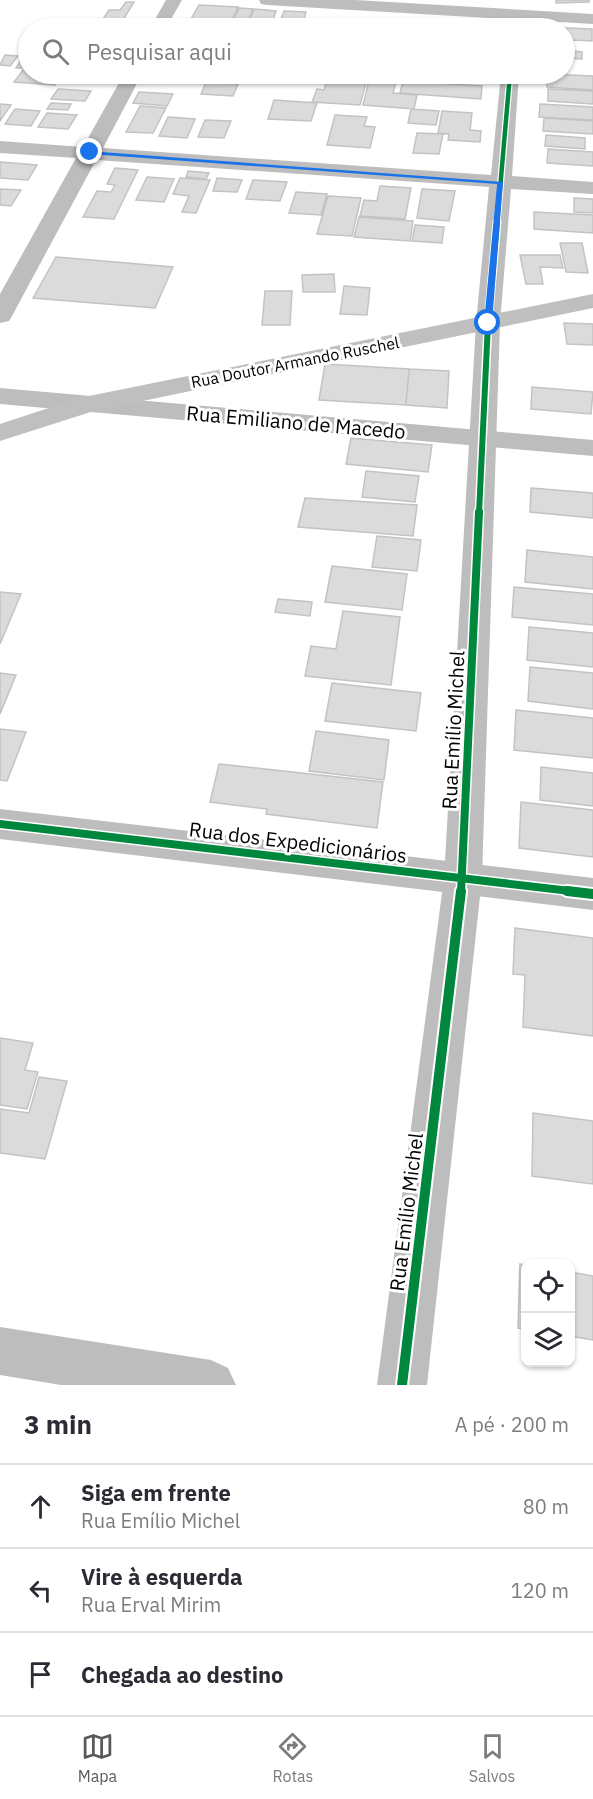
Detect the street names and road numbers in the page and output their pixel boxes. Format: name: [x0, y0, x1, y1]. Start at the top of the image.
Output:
street label: Rua Doutor Armando Ruschel: [189, 332, 401, 392]
street label: Rua Emiliano de Macedo: [185, 399, 407, 445]
street label: Rua Emílio Michel: [435, 650, 471, 810]
street label: Rua dos Expedicionários: [187, 815, 409, 869]
street label: Rua Emílio Michel: [383, 1131, 429, 1293]

